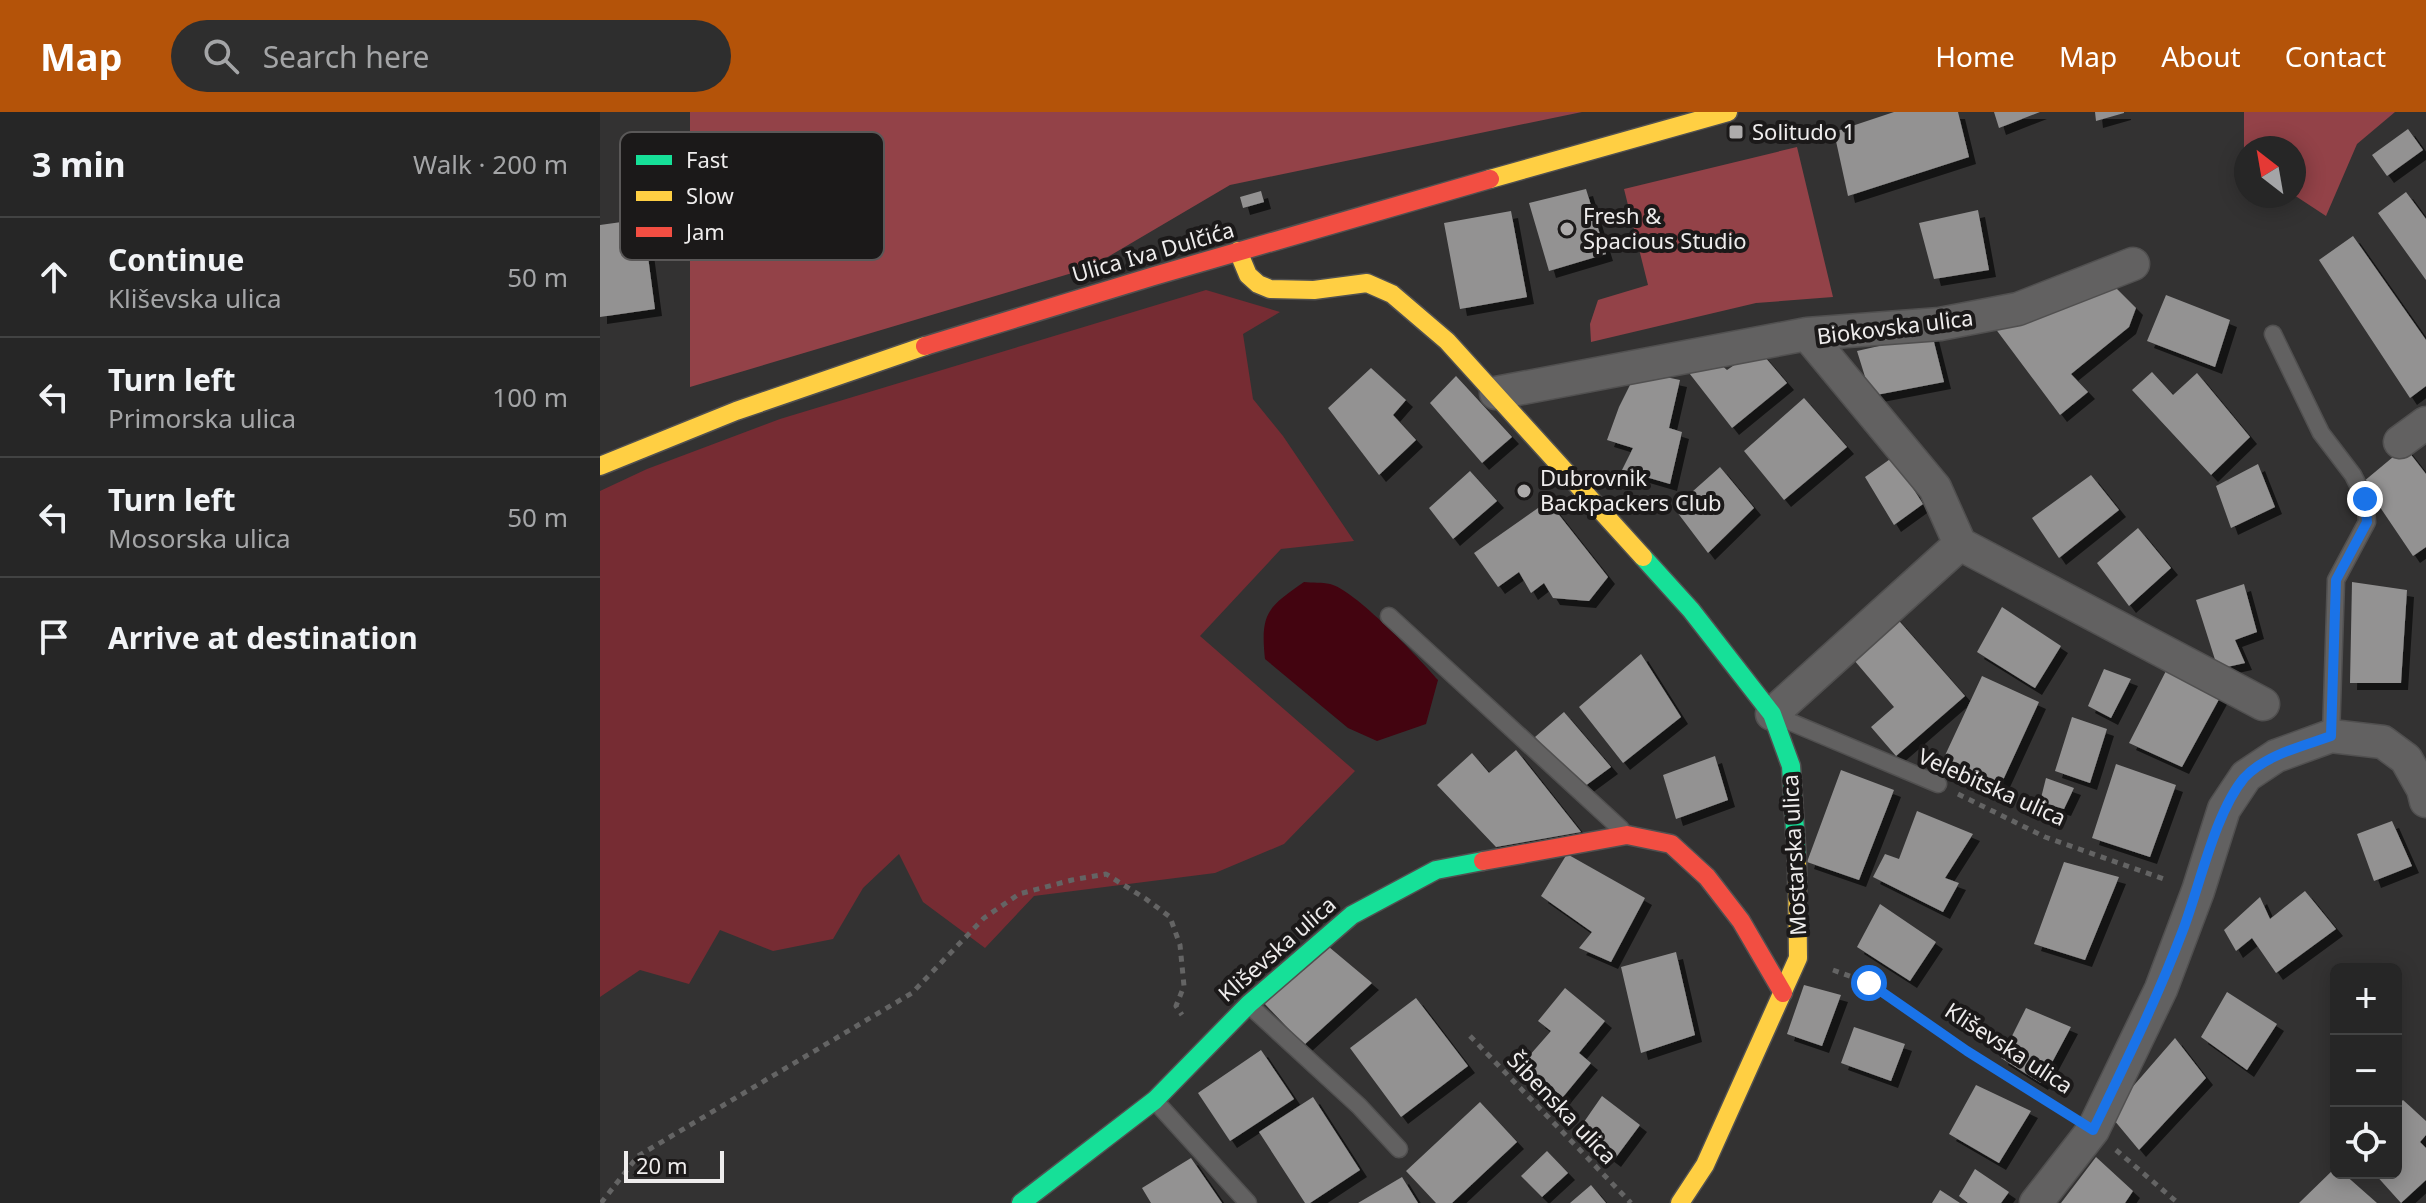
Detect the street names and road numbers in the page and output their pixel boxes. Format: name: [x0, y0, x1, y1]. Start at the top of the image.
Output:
street label: Ulica Iva Dulčića: [1068, 214, 1237, 289]
street label: Biokovska ulica: [1815, 302, 1975, 350]
street label: Velebitska ulica: [1914, 740, 2071, 832]
street label: Mostarska ulica: [1774, 774, 1812, 936]
street label: Kliševska ulica: [1211, 889, 1342, 1008]
street label: Kliševska ulica: [1940, 995, 2079, 1100]
street label: Šibenska ulica: [1501, 1045, 1624, 1170]

